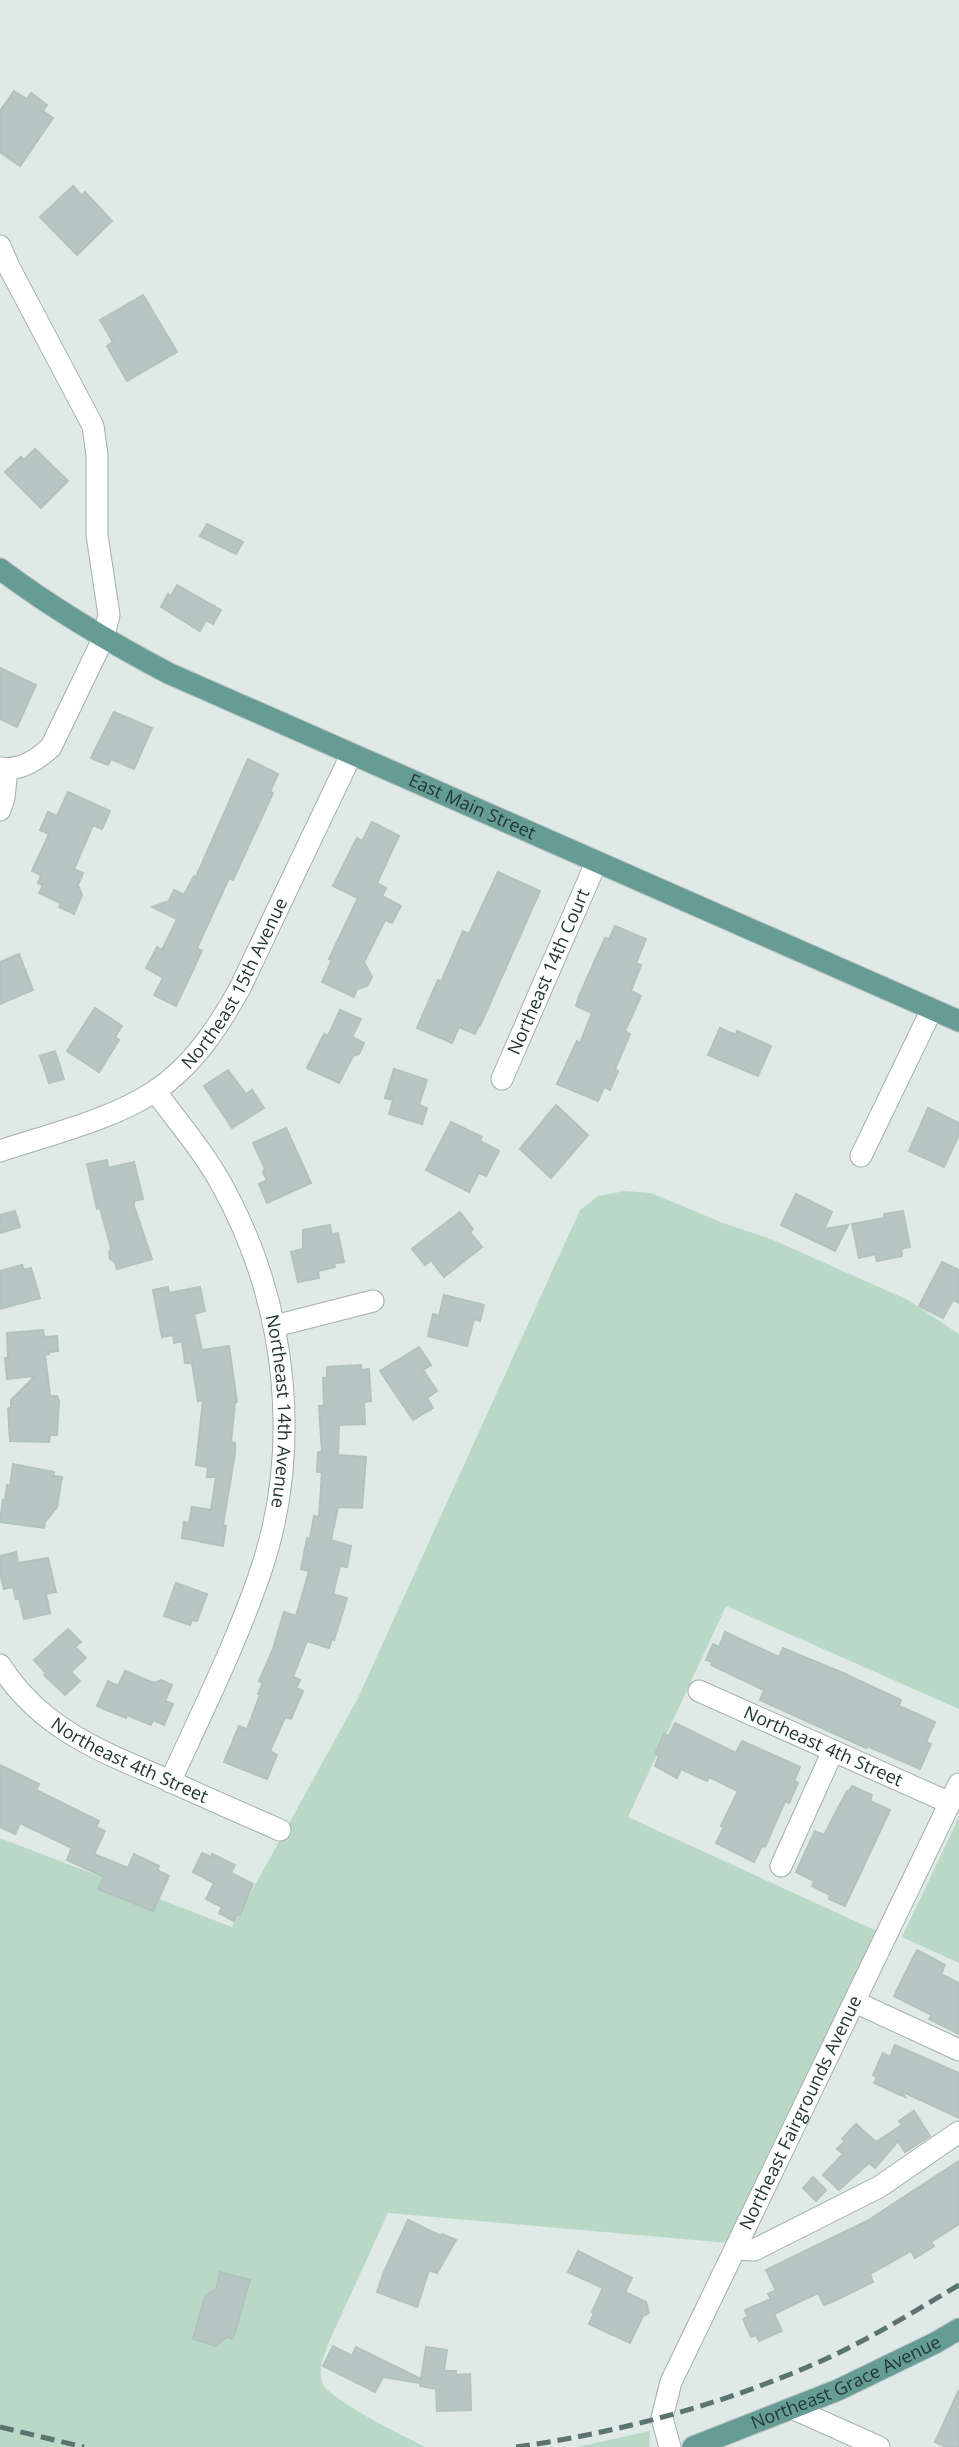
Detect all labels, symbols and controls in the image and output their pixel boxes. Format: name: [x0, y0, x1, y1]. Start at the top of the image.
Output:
street label: East Main Street: [405, 767, 540, 844]
street label: Northeast 14th Court: [501, 885, 594, 1058]
street label: Northeast 15th Avenue: [175, 893, 292, 1074]
street label: Northeast 14th Avenue: [261, 1312, 297, 1510]
street label: Northeast 4th Street: [740, 1700, 907, 1791]
street label: Northeast 4th Street: [47, 1711, 212, 1808]
street label: Northeast Fairgrounds Avenue: [733, 1991, 866, 2233]
street label: Northeast Grace Avenue: [747, 2329, 945, 2434]

